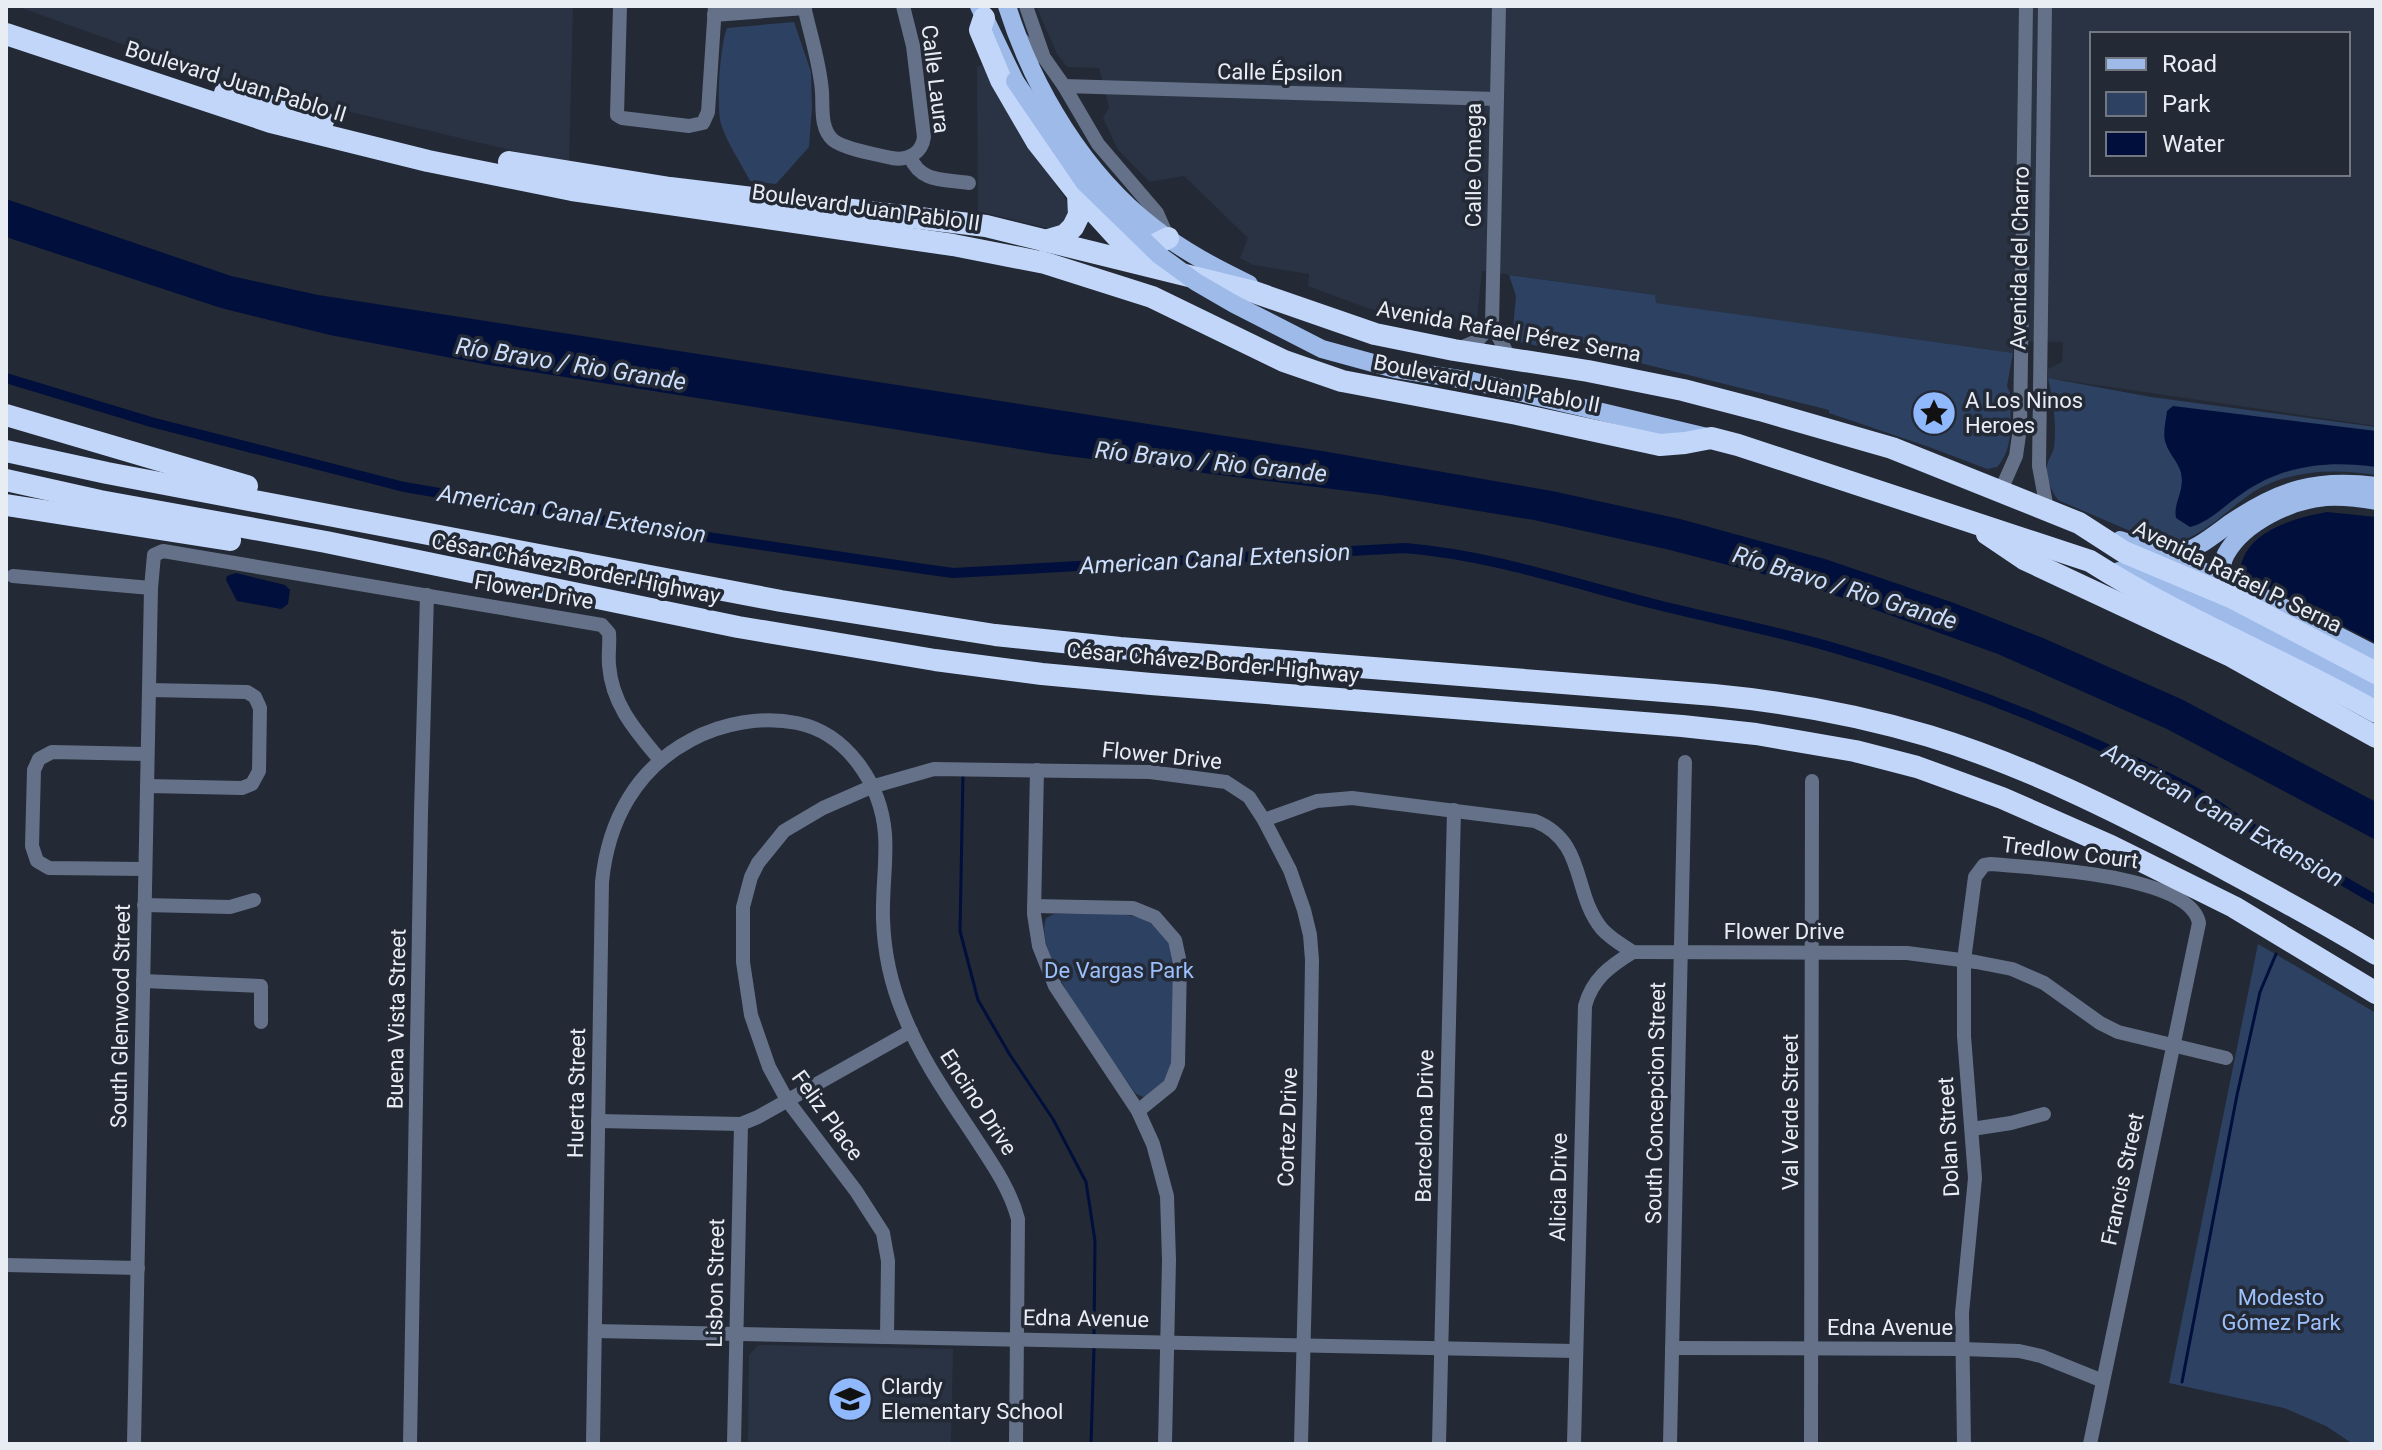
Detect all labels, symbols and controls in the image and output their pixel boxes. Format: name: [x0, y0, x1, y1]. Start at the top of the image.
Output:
street label: Calle Laura: [916, 23, 955, 135]
legend: [2090, 32, 2350, 176]
street label: Boulevard Juan Pablo II: [122, 36, 350, 127]
text: Road: [2162, 50, 2217, 78]
street label: Calle Épsilon: [1217, 59, 1343, 86]
text: Park: [2162, 90, 2211, 118]
street label: Calle Omega: [1461, 103, 1486, 227]
text: Water: [2162, 130, 2225, 158]
street label: Avenida del Charro: [2005, 166, 2034, 350]
street label: Boulevard Juan Pablo II: [750, 179, 982, 236]
street label: Avenida Rafael Pérez Serna: [1375, 296, 1643, 367]
water label: Río Bravo / Rio Grande: [454, 332, 688, 396]
street label: Boulevard Juan Pablo II: [1372, 349, 1602, 418]
place label: A Los Ninos Heroes: [1965, 388, 2083, 438]
place icon: A Los Ninos Heroes: [1910, 389, 1958, 437]
water label: Río Bravo / Rio Grande: [1094, 436, 1328, 488]
water label: American Canal Extension: [435, 479, 708, 549]
street label: Avenida Rafael P. Serna: [2129, 515, 2346, 638]
street label: César Chávez Border Highway: [429, 528, 723, 609]
water label: American Canal Extension: [1078, 538, 1351, 580]
water label: Río Bravo / Rio Grande: [1730, 541, 1960, 635]
street label: Flower Drive: [472, 569, 595, 614]
street label: César Chávez Border Highway: [1066, 637, 1361, 688]
water label: American Canal Extension: [2097, 736, 2348, 893]
street label: Flower Drive: [1101, 737, 1223, 774]
street label: Tredlow Court: [2000, 832, 2140, 873]
street label: South Glenwood Street: [106, 904, 135, 1128]
street label: Flower Drive: [1724, 919, 1844, 944]
street label: Buena Vista Street: [382, 929, 411, 1109]
park label: De Vargas Park: [1044, 958, 1195, 983]
street label: South Concepcion Street: [1641, 982, 1670, 1224]
street label: Huerta Street: [563, 1028, 590, 1158]
street label: Val Verde Street: [1778, 1034, 1803, 1190]
street label: Encino Drive: [935, 1045, 1022, 1160]
street label: Barcelona Drive: [1411, 1049, 1438, 1203]
street label: Feliz Place: [787, 1065, 869, 1165]
street label: Cortez Drive: [1273, 1067, 1302, 1187]
street label: Dolan Street: [1933, 1076, 1964, 1198]
street label: Francis Street: [2096, 1111, 2149, 1248]
street label: Alicia Drive: [1545, 1132, 1572, 1242]
street label: Lisbon Street: [702, 1218, 729, 1348]
park label: Modesto Gómez Park: [2221, 1285, 2341, 1335]
street label: Edna Avenue: [1023, 1305, 1149, 1332]
street label: Edna Avenue: [1827, 1315, 1953, 1340]
place label: Clardy Elementary School: [881, 1374, 1063, 1424]
school or university icon: Clardy Elementary School: [826, 1375, 874, 1423]

